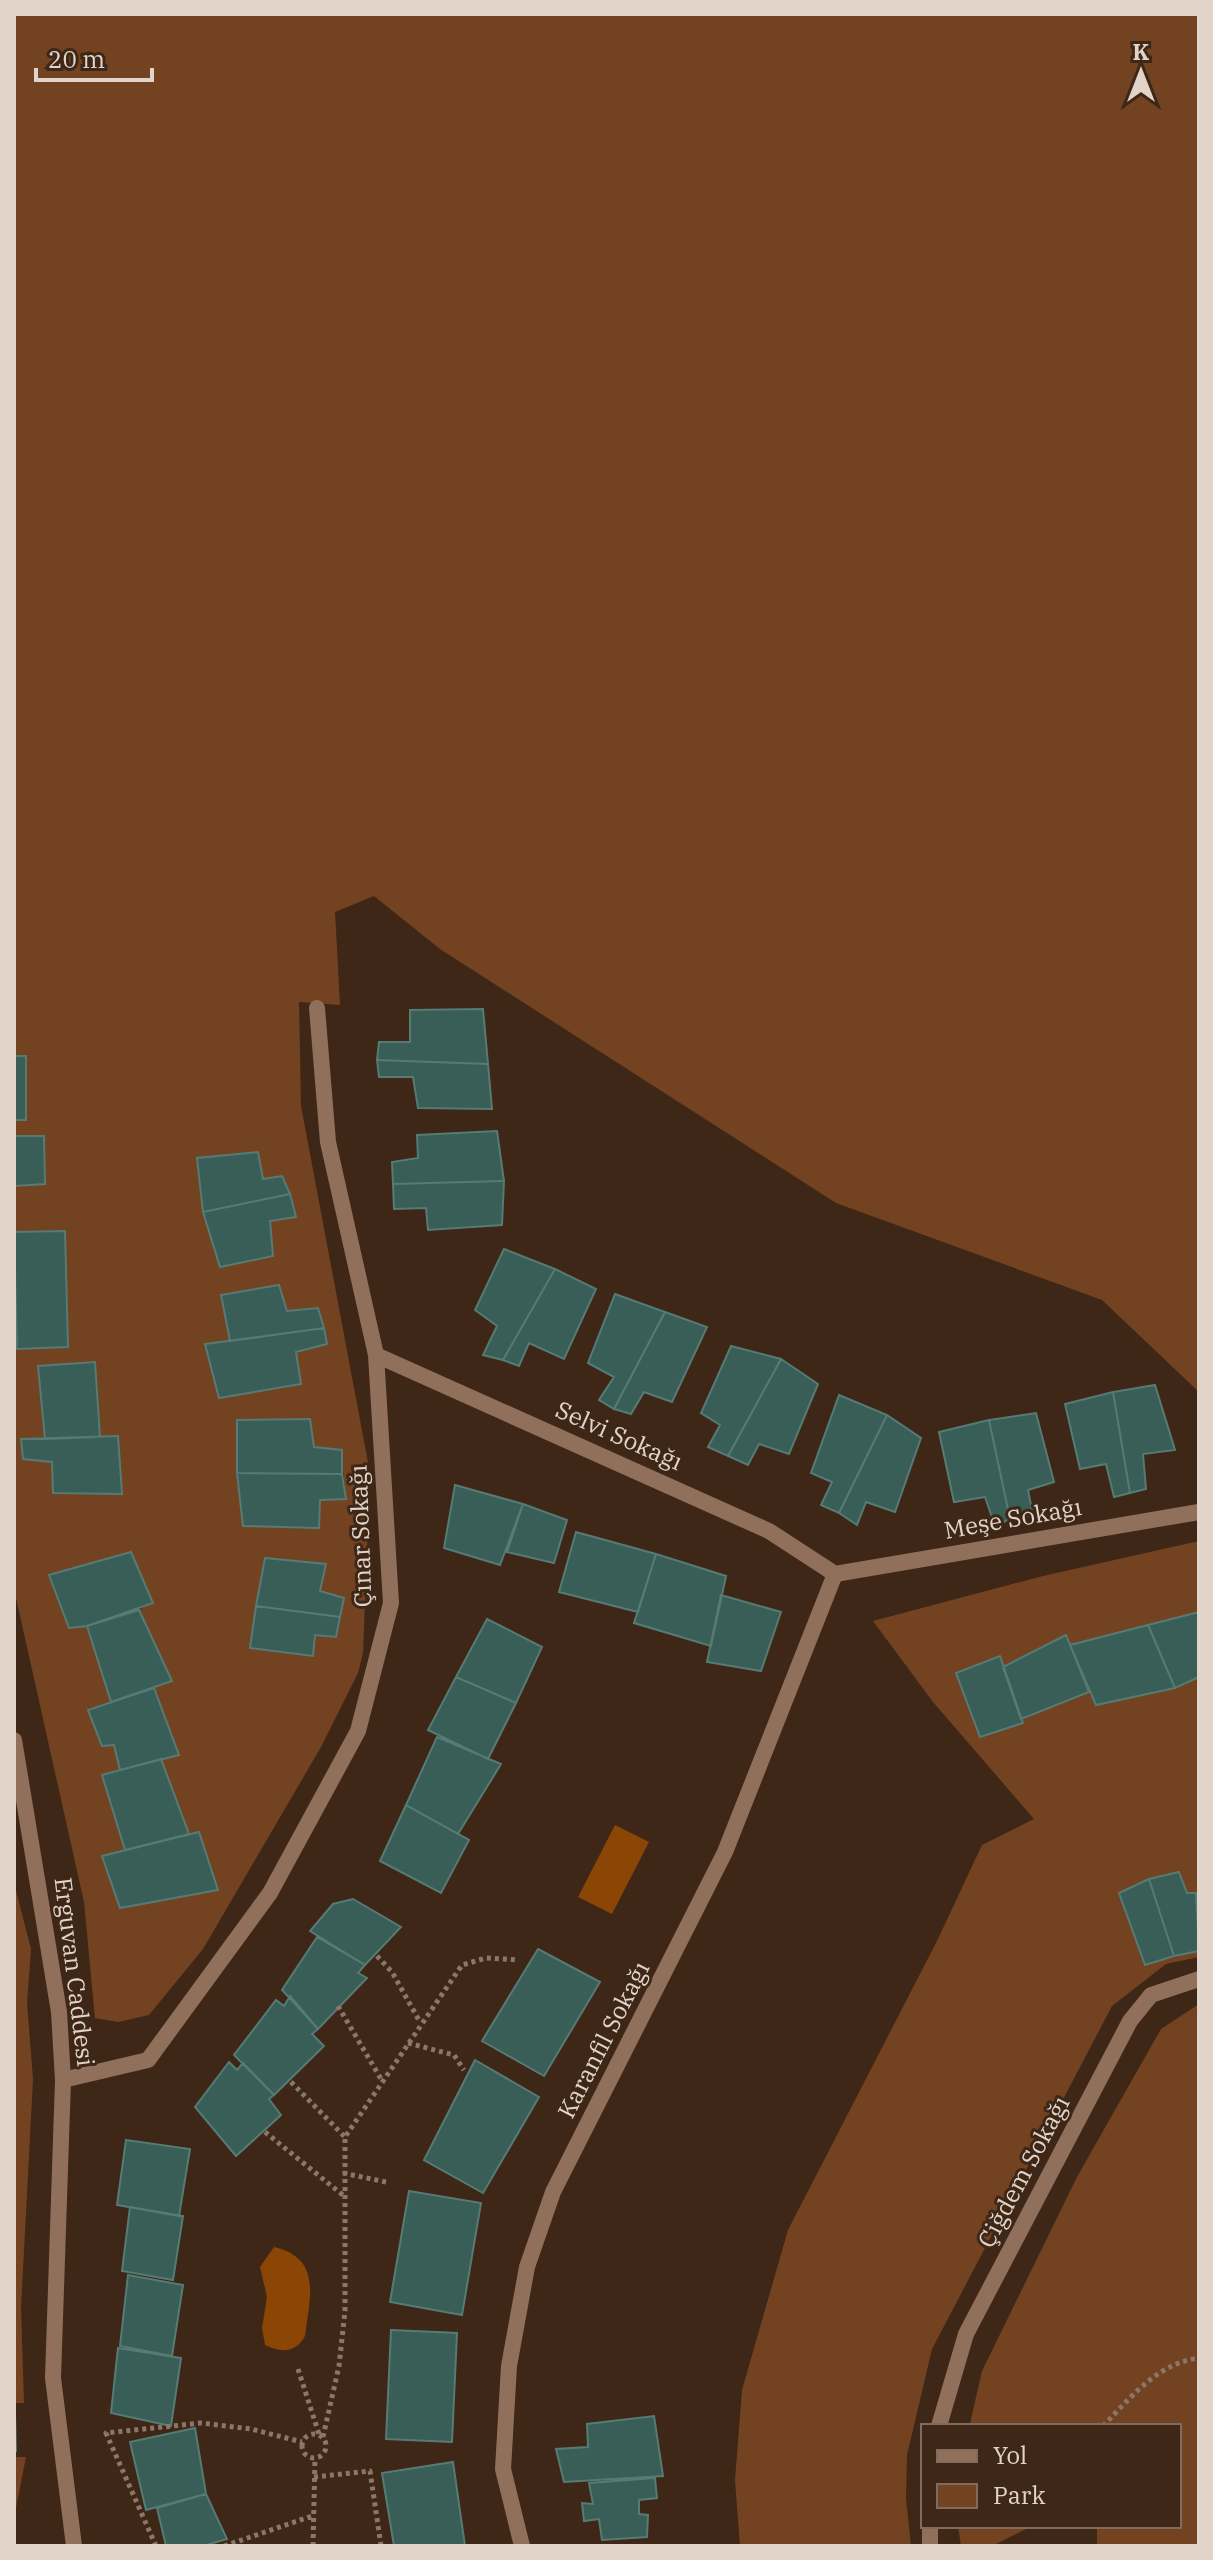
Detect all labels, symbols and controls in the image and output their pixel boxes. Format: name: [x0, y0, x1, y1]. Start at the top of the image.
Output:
scale bar: [36, 32, 152, 82]
north arrow: [1101, 32, 1181, 112]
text: K: [1133, 37, 1150, 66]
text: 20 m: [48, 43, 105, 75]
street label: Selvi Sokağı: [551, 1393, 688, 1477]
street label: Çınar Sokağı: [342, 1464, 378, 1608]
street label: Meşe Sokağı: [941, 1490, 1084, 1546]
street label: Erguvan Caddesi: [48, 1876, 102, 2068]
street label: Karanfil Sokağı: [550, 1956, 656, 2123]
street label: Çiğdem Sokağı: [970, 2090, 1077, 2253]
legend: [921, 2424, 1181, 2528]
text: Yol: [993, 2439, 1027, 2471]
text: Park: [993, 2479, 1045, 2511]

